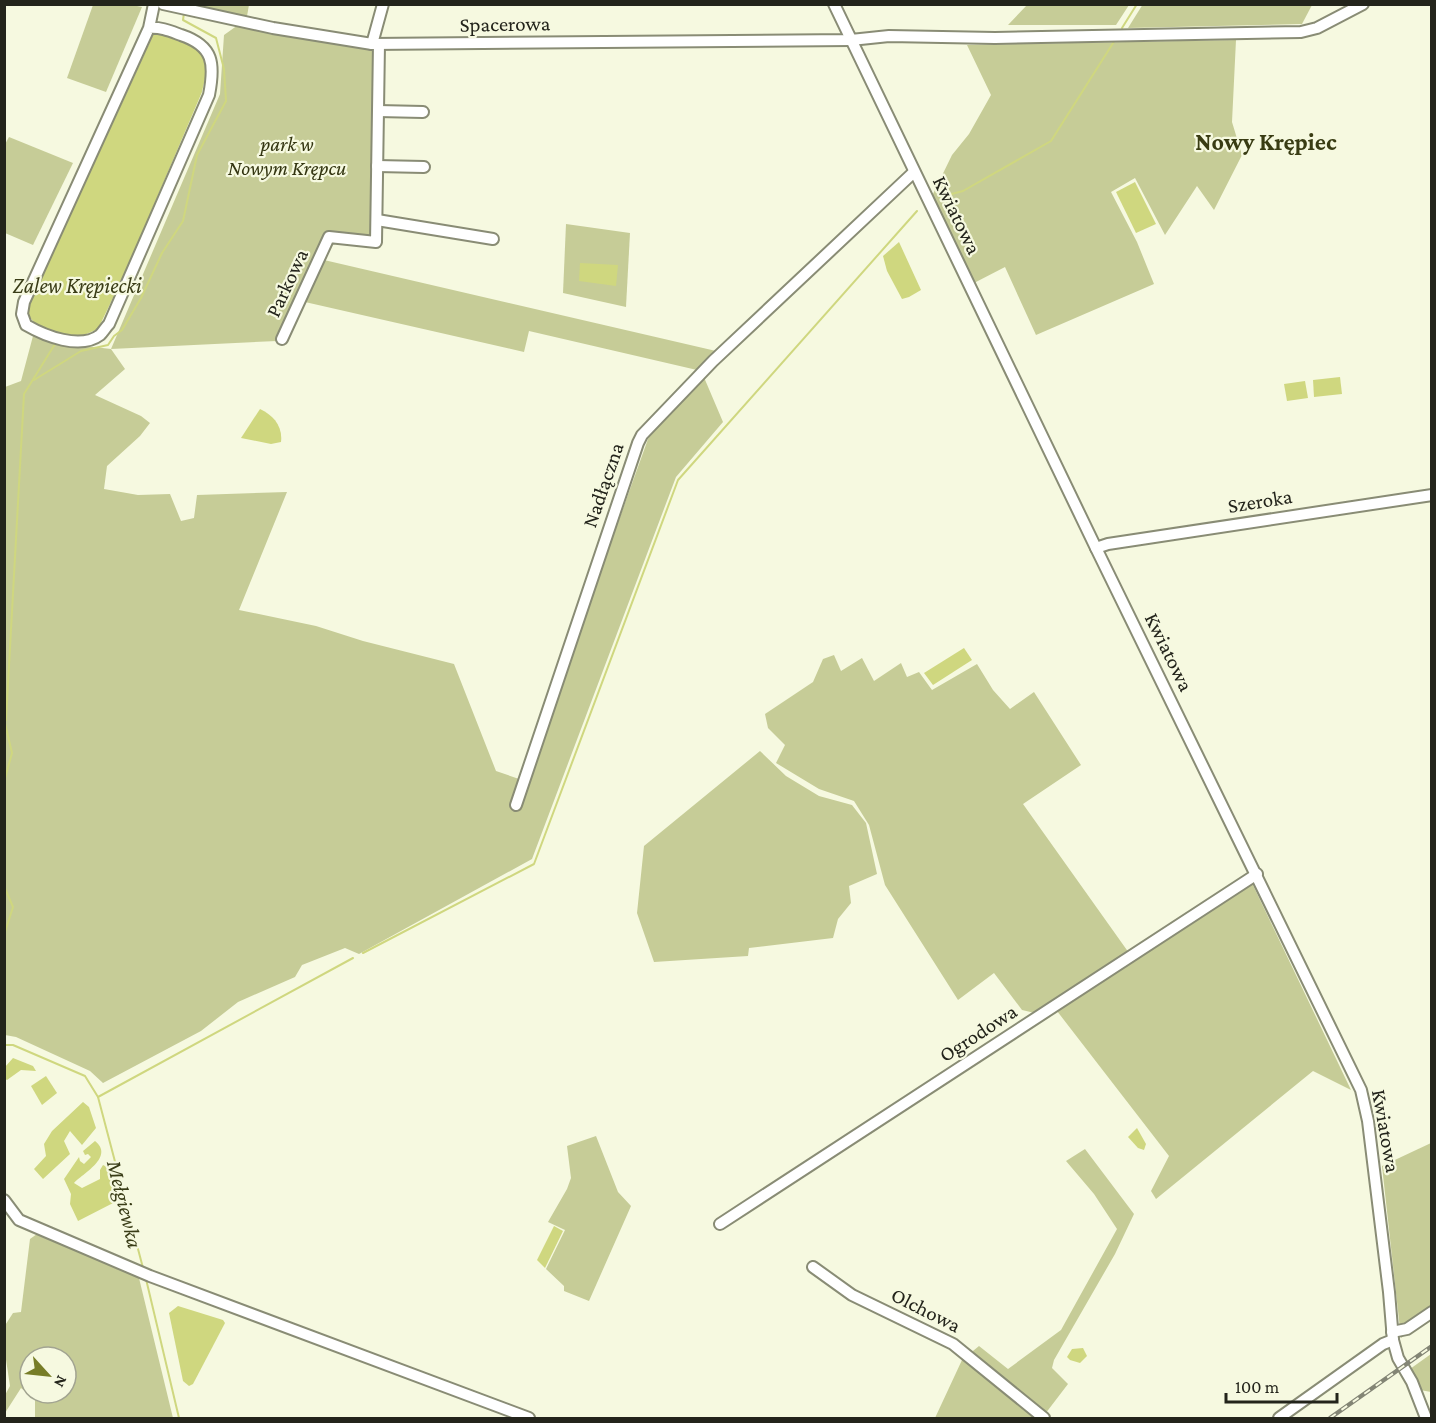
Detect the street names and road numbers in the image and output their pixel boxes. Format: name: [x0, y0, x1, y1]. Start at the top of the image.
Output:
street label: Spacerowa: [459, 11, 551, 37]
street label: Kwiatowa: [928, 172, 986, 258]
street label: Parkowa: [261, 245, 313, 321]
street label: Nadłączna: [577, 439, 629, 531]
street label: Szeroka: [1226, 484, 1294, 518]
street label: Kwiatowa: [1140, 609, 1198, 695]
street label: Ogrodowa: [935, 999, 1022, 1067]
street label: Kwiatowa: [1367, 1087, 1405, 1175]
street label: Olchowa: [887, 1282, 965, 1338]

